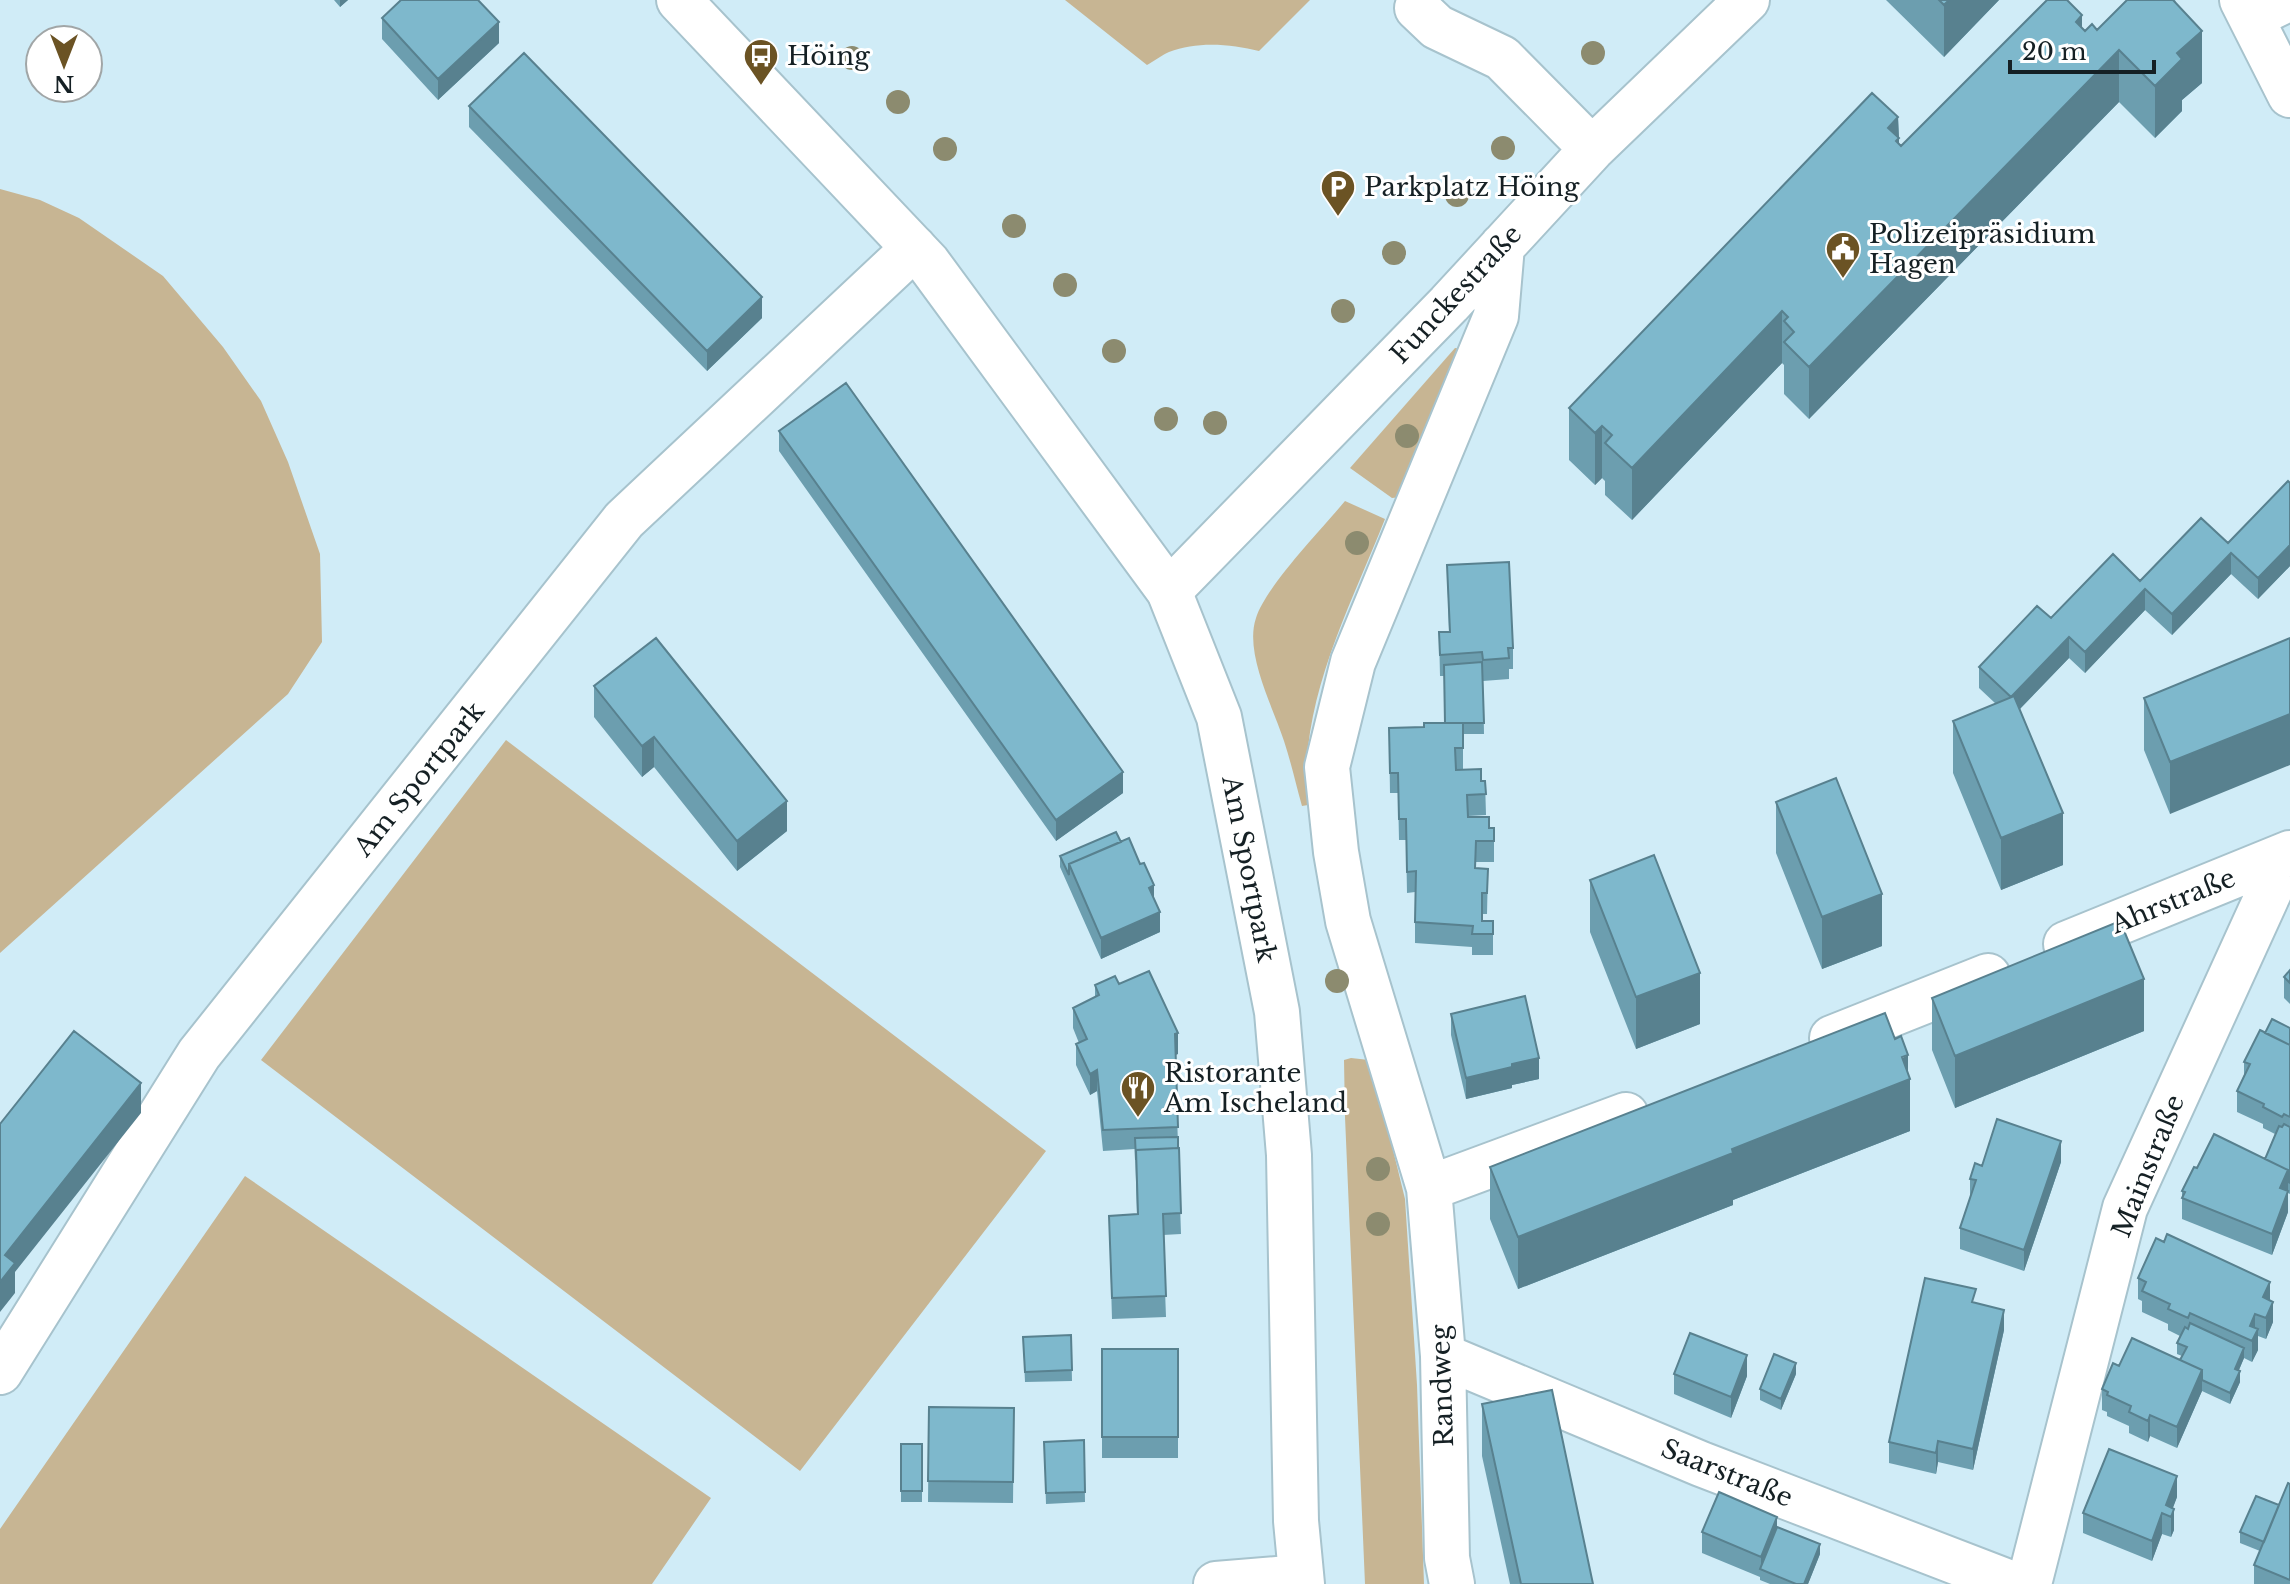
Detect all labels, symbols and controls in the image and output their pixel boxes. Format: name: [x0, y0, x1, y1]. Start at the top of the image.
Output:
north arrow: [24, 24, 104, 104]
scale bar: [2010, 24, 2154, 74]
bus stop icon: Höing: [742, 37, 780, 87]
text: 20 m: [2022, 37, 2087, 66]
place label: Höing: [787, 40, 870, 72]
text: N: [53, 70, 74, 97]
parking icon: Parkplatz Höing: [1319, 168, 1357, 218]
place label: Parkplatz Höing: [1364, 171, 1580, 203]
street label: Funckestraße: [1384, 218, 1528, 370]
place label: Polizeipräsidium Hagen: [1869, 218, 2096, 280]
public building icon: Polizeipräsidium Hagen: [1824, 230, 1862, 280]
street label: Am Sportpark: [346, 695, 491, 863]
street label: Am Sportpark: [1215, 772, 1283, 965]
street label: Ahrstraße: [2105, 862, 2240, 941]
place label: Ristorante Am Ischeland: [1163, 1057, 1347, 1119]
restaurant icon: Ristorante Am Ischeland: [1119, 1069, 1157, 1119]
street label: Mainstraße: [2105, 1090, 2191, 1242]
street label: Randweg: [1424, 1324, 1460, 1448]
street label: Saarstraße: [1657, 1432, 1797, 1514]

